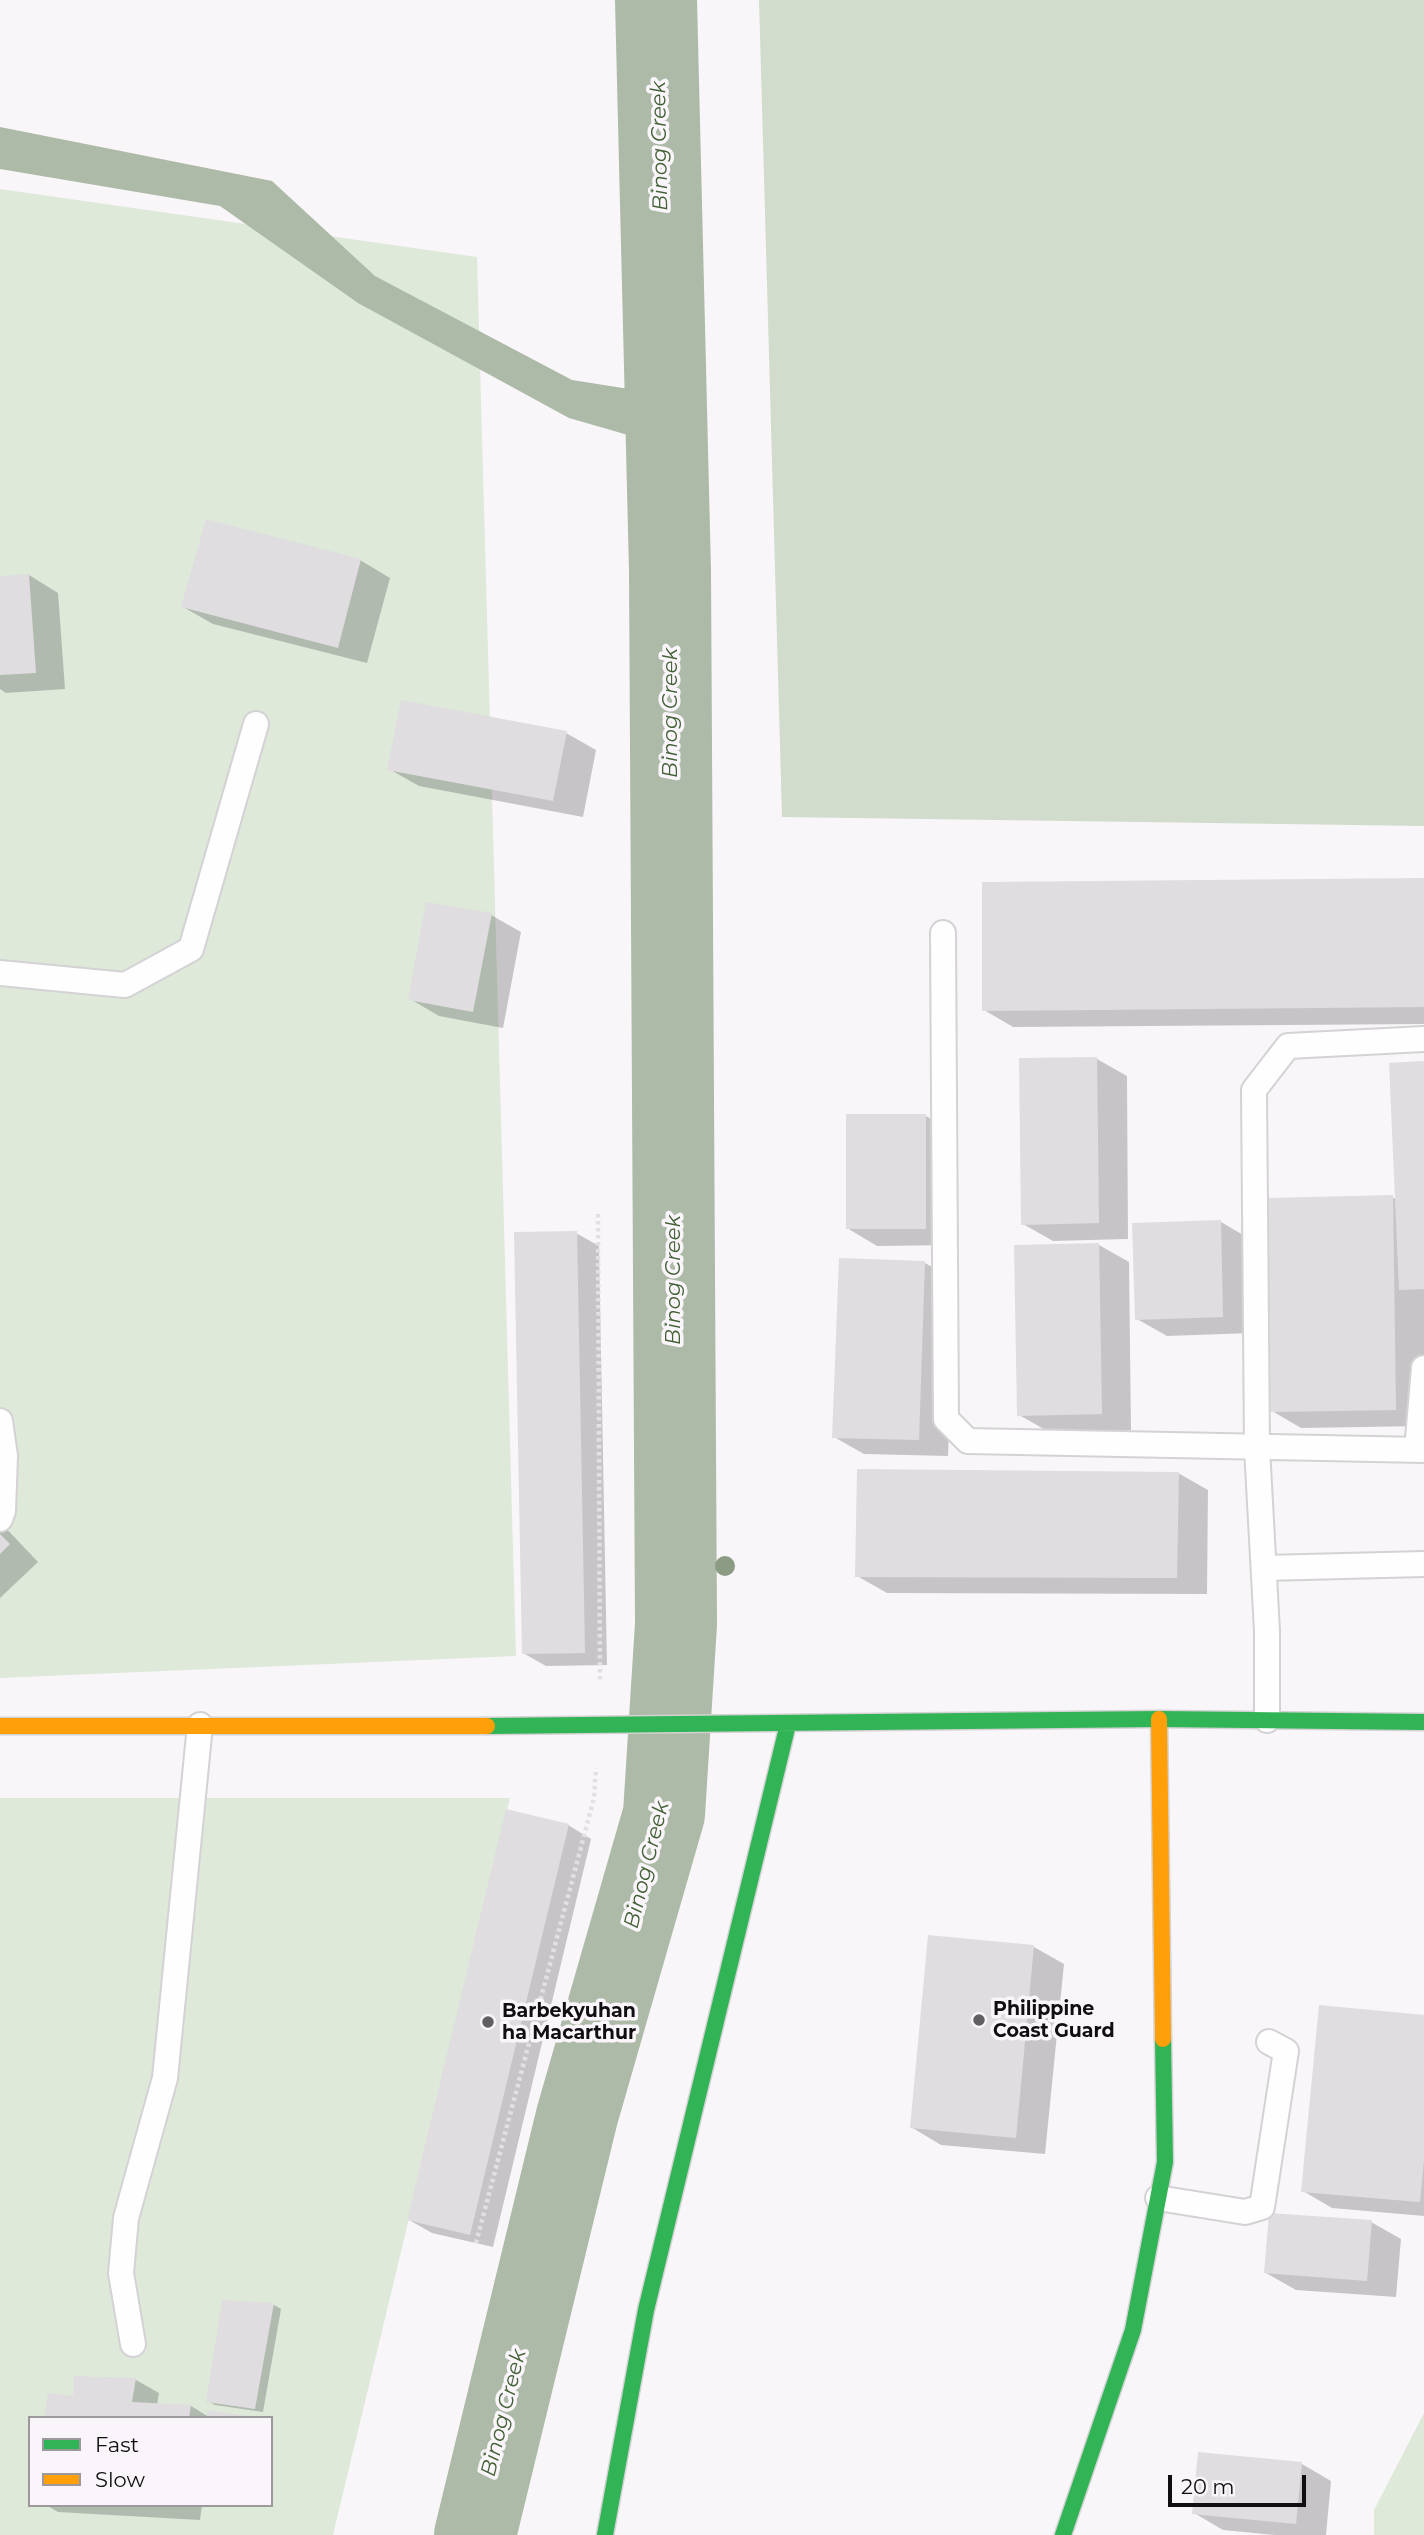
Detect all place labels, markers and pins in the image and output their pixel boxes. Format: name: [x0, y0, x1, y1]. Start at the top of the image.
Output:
place label: Philippine Coast Guard: [993, 1998, 1115, 2042]
place label: Barbekyuhan ha Macarthur: [502, 2000, 636, 2044]
marker: Philippine Coast Guard: [971, 2012, 987, 2028]
marker: Barbekyuhan ha Macarthur: [480, 2014, 496, 2030]

